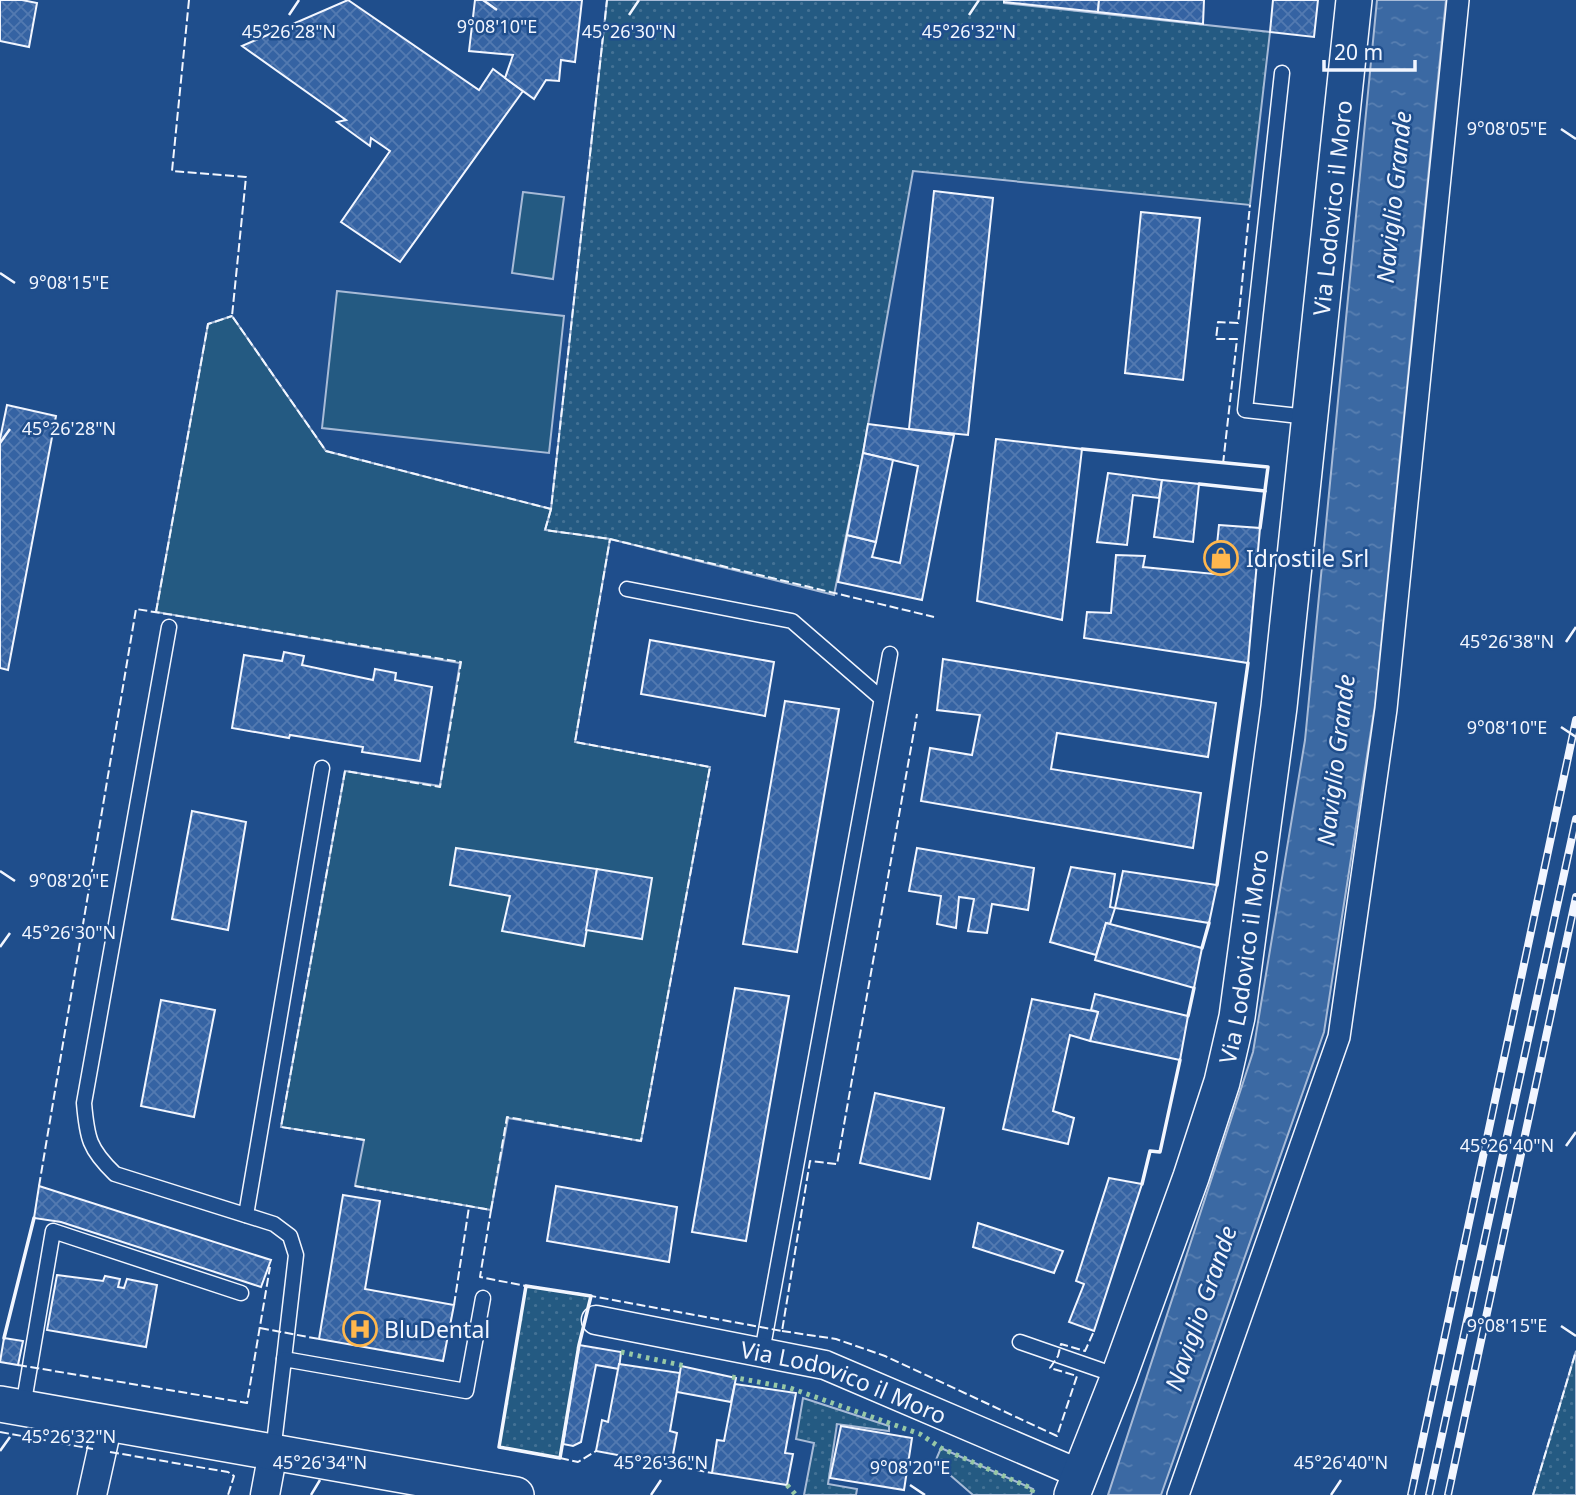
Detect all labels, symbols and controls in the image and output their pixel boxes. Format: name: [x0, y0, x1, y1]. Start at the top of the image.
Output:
text: 9°08'10"E: [457, 14, 537, 38]
text: 45°26'28"N: [242, 19, 336, 43]
text: 45°26'30"N: [582, 19, 676, 43]
text: 45°26'32"N: [922, 19, 1016, 43]
scale bar: [1324, 28, 1415, 72]
text: 20 m: [1334, 38, 1383, 66]
street label: Via Lodovico il Moro: [1305, 99, 1359, 317]
water label: Naviglio Grande: [1368, 109, 1418, 285]
text: 9°08'05"E: [1467, 116, 1547, 140]
text: 9°08'15"E: [29, 270, 109, 294]
text: 45°26'28"N: [22, 416, 116, 440]
shop icon: Idrostile Srl: [1202, 539, 1240, 577]
place label: Idrostile Srl: [1246, 542, 1369, 574]
text: 45°26'38"N: [1460, 629, 1554, 653]
water label: Naviglio Grande: [1308, 672, 1362, 848]
text: 9°08'10"E: [1467, 715, 1547, 739]
street label: Via Lodovico il Moro: [1211, 847, 1276, 1067]
text: 9°08'20"E: [29, 868, 109, 892]
text: 45°26'30"N: [22, 920, 116, 944]
text: 45°26'40"N: [1460, 1133, 1554, 1157]
water label: Naviglio Grande: [1156, 1221, 1244, 1395]
hospital icon: BluDental: [341, 1310, 379, 1348]
place label: BluDental: [384, 1313, 490, 1345]
text: 9°08'15"E: [1467, 1313, 1547, 1337]
street label: Via Lodovico il Moro: [738, 1333, 952, 1431]
text: 45°26'32"N: [22, 1424, 116, 1448]
text: 45°26'34"N: [273, 1450, 367, 1474]
text: 45°26'36"N: [614, 1450, 708, 1474]
text: 45°26'40"N: [1294, 1450, 1388, 1474]
text: 9°08'20"E: [870, 1455, 950, 1479]

